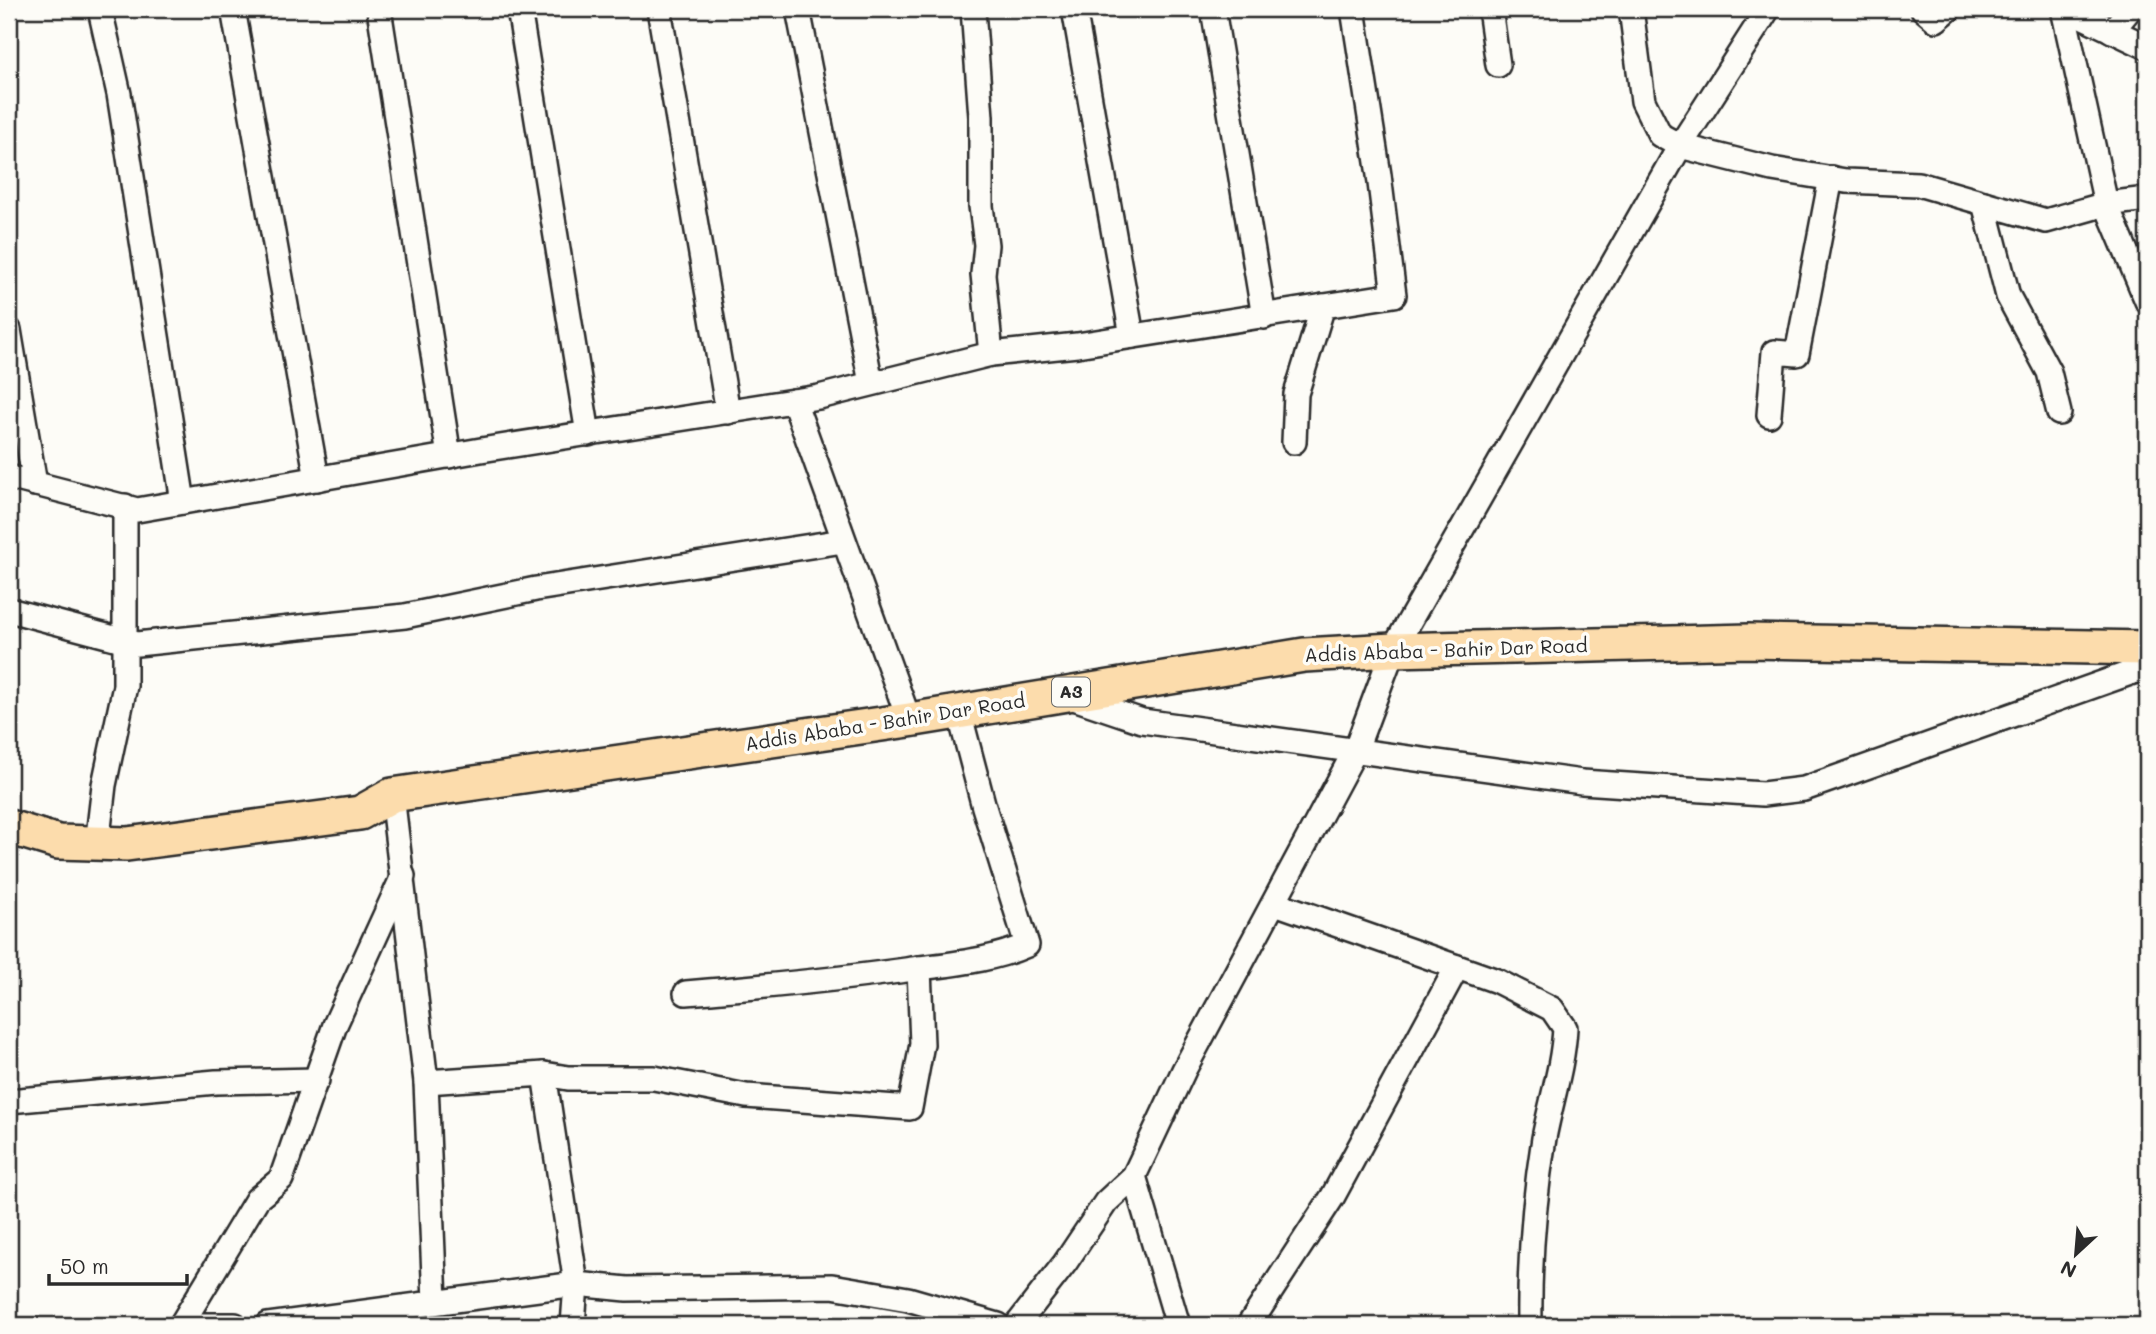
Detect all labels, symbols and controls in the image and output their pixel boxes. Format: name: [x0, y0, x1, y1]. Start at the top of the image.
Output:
street label: Addis Ababa - Bahir Dar Road: [1304, 632, 1588, 667]
road number: A3: [1052, 678, 1090, 706]
street label: Addis Ababa - Bahir Dar Road: [743, 687, 1027, 756]
north arrow: [2040, 1218, 2110, 1288]
scale bar: [49, 1243, 187, 1287]
text: 50 m: [60, 1252, 109, 1279]
text: N: [2056, 1255, 2080, 1284]

